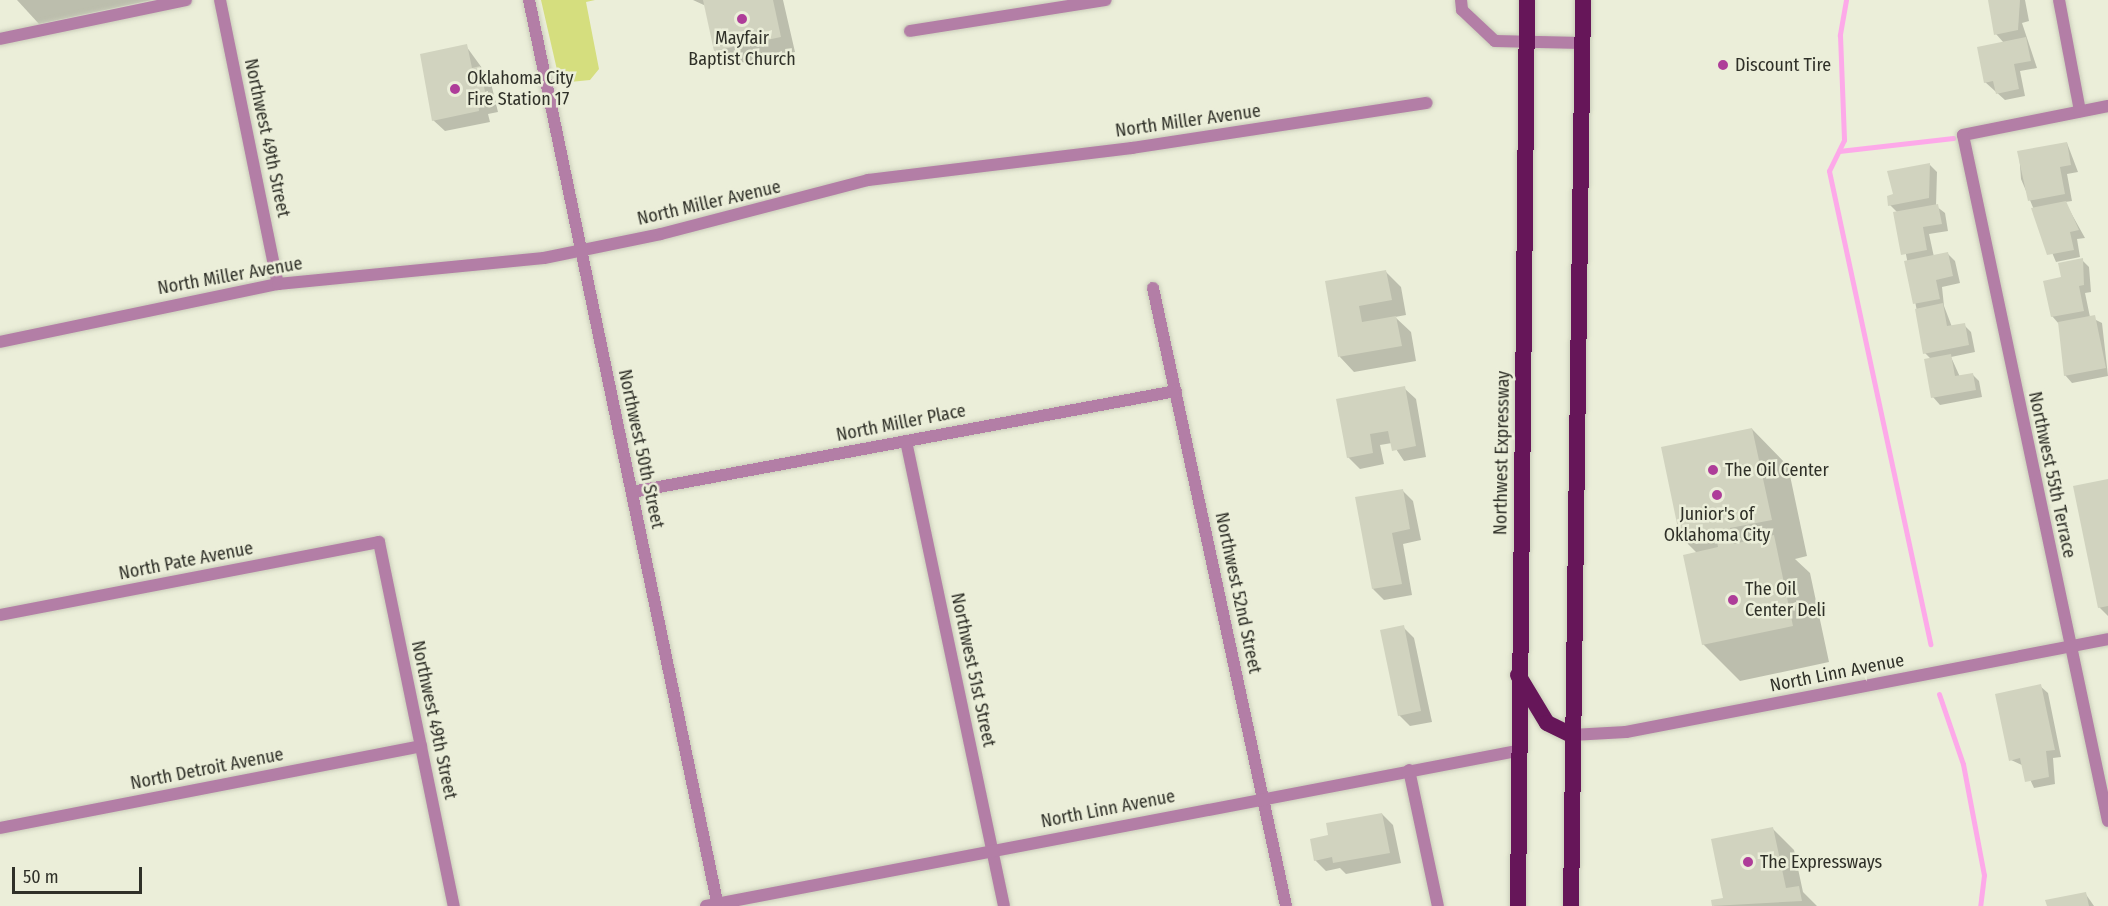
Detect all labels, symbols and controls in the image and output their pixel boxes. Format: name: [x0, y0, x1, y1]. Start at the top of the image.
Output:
marker: Mayfair Baptist Church: [735, 12, 749, 26]
place label: Mayfair Baptist Church: [688, 28, 796, 70]
place label: Discount Tire: [1735, 54, 1831, 76]
street label: Northwest 49th Street: [240, 57, 294, 219]
marker: Discount Tire: [1716, 58, 1730, 72]
place label: Oklahoma City Fire Station 17: [467, 68, 574, 110]
marker: Oklahoma City Fire Station 17: [448, 82, 462, 96]
street label: North Miller Avenue: [1114, 100, 1262, 142]
street label: North Miller Avenue: [635, 176, 783, 230]
street label: North Miller Avenue: [156, 253, 304, 299]
street label: Northwest 50th Street: [614, 368, 668, 530]
street label: Northwest Expressway: [1490, 371, 1514, 535]
street label: Northwest 55th Terrace: [2024, 390, 2080, 560]
street label: North Miller Place: [834, 400, 968, 446]
place label: The Oil Center: [1725, 459, 1829, 481]
marker: The Oil Center: [1706, 463, 1720, 477]
marker: Junior's of Oklahoma City: [1710, 488, 1724, 502]
place label: Junior's of Oklahoma City: [1664, 504, 1770, 546]
street label: Northwest 52nd Street: [1210, 510, 1266, 676]
street label: North Pate Avenue: [117, 537, 255, 585]
place label: The Oil Center Deli: [1745, 579, 1826, 622]
street label: Northwest 51st Street: [946, 591, 1000, 749]
marker: The Oil Center Deli: [1726, 593, 1740, 607]
street label: Northwest 49th Street: [407, 639, 461, 801]
street label: North Linn Avenue: [1768, 649, 1906, 697]
street label: North Detroit Avenue: [129, 744, 285, 794]
street label: North Linn Avenue: [1039, 785, 1177, 833]
place label: The Expressways: [1760, 851, 1882, 873]
scale bar: [15, 855, 146, 893]
marker: The Expressways: [1741, 855, 1755, 869]
text: 50 m: [23, 866, 59, 888]

